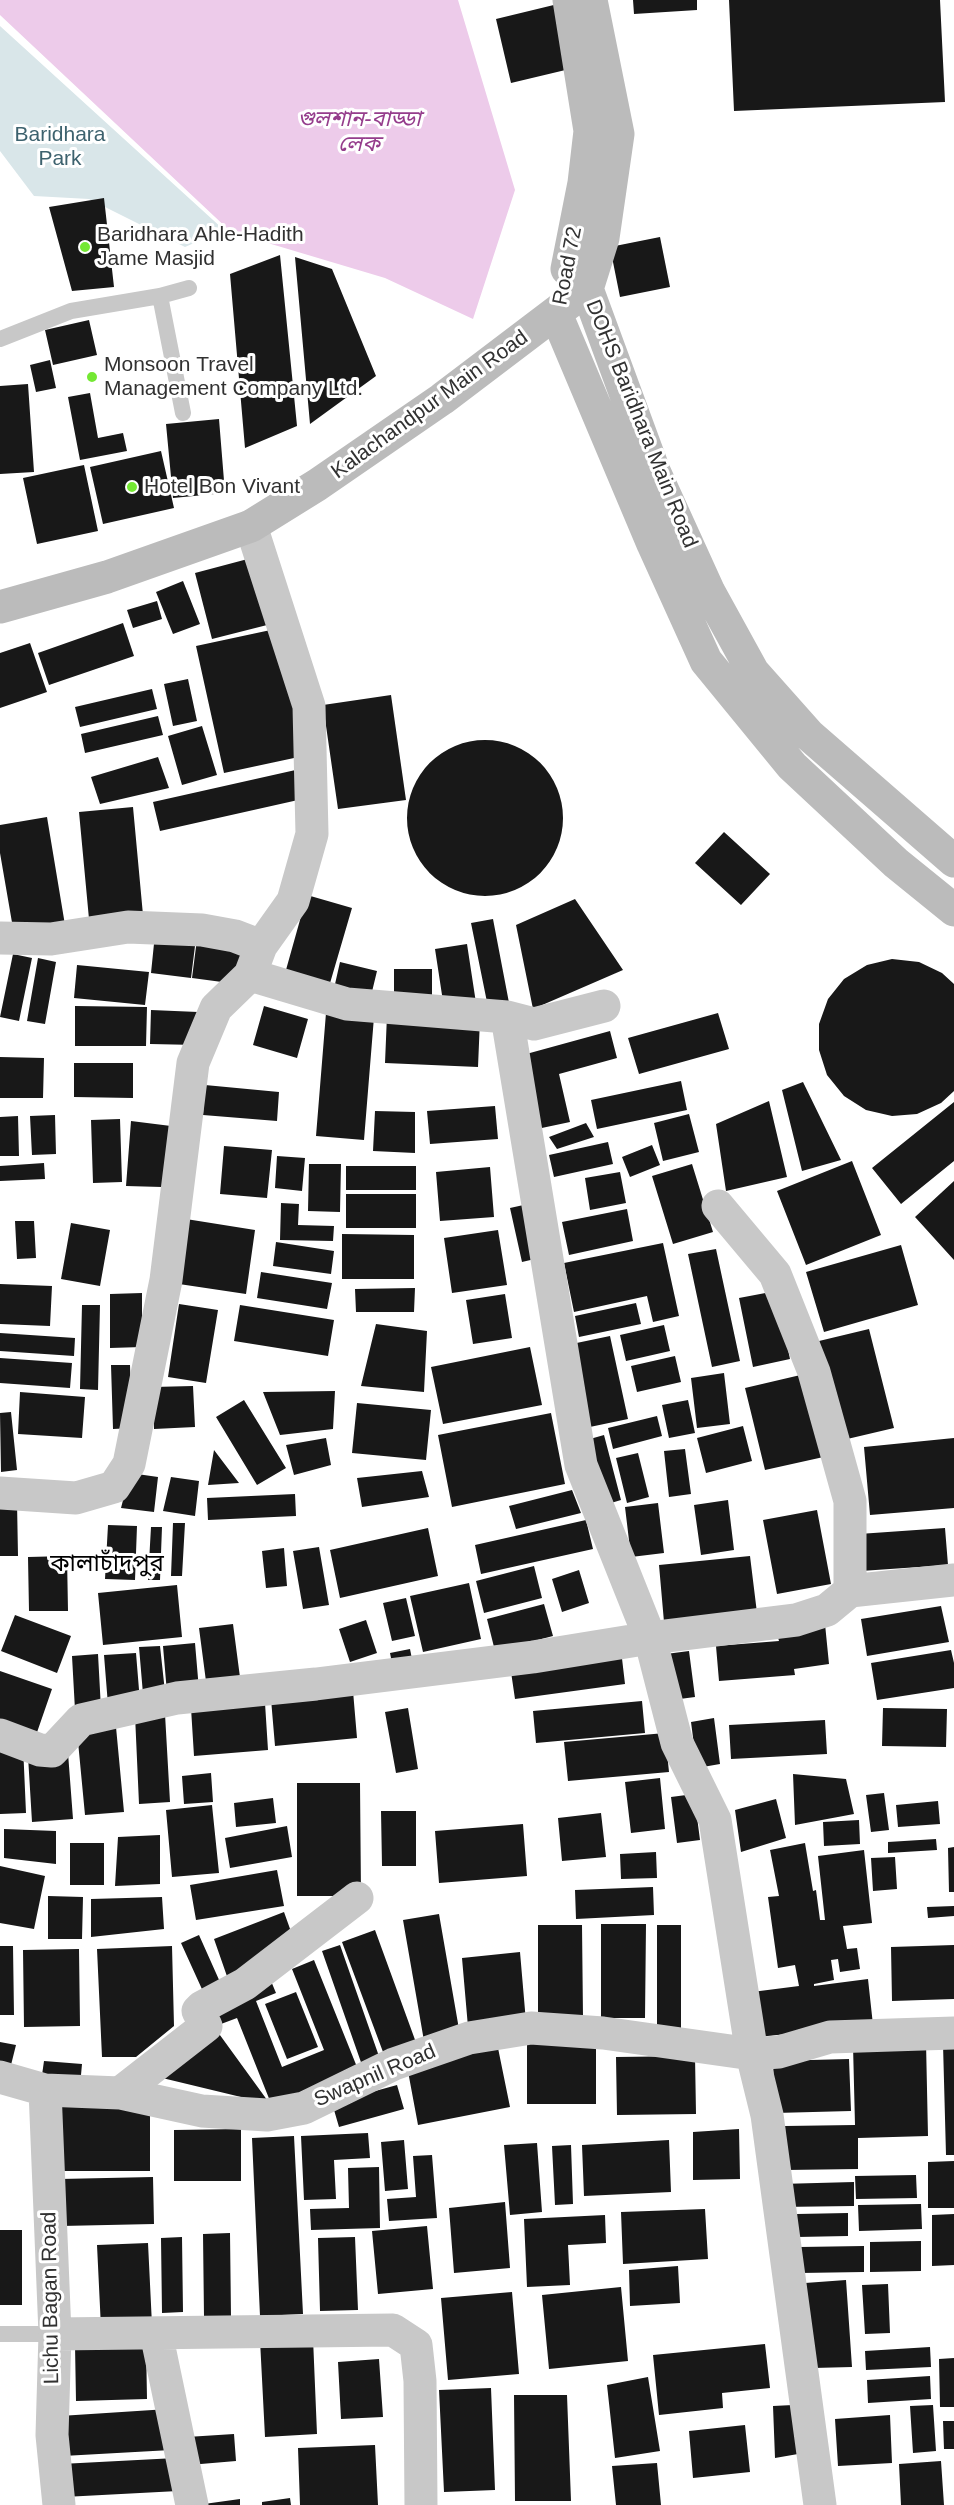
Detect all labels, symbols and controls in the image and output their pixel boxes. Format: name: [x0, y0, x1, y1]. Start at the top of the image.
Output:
water label: গুলশান-বাড্ডা লেক: [297, 107, 421, 158]
park label: Baridhara Park: [14, 122, 106, 172]
place label: Baridhara Ahle-Hadith Jame Masjid: [97, 222, 304, 272]
street label: Road 72: [548, 225, 588, 307]
marker: Baridhara Ahle-Hadith Jame Masjid: [78, 240, 92, 254]
street label: DOHS Baridhara Main Road: [580, 296, 702, 552]
street label: Kalachandpur Main Road: [327, 325, 533, 485]
place label: Monsoon Travel Management Company Ltd.: [104, 352, 363, 402]
marker: Monsoon Travel Management Company Ltd.: [85, 370, 99, 384]
place label: Hotel Bon Vivant: [144, 474, 300, 500]
marker: Hotel Bon Vivant: [125, 480, 139, 494]
district label: কালাচাঁদপুর: [50, 1550, 164, 1578]
street label: Swapnil Road: [310, 2039, 440, 2113]
street label: Lichu Bagan Road: [37, 2211, 65, 2385]

